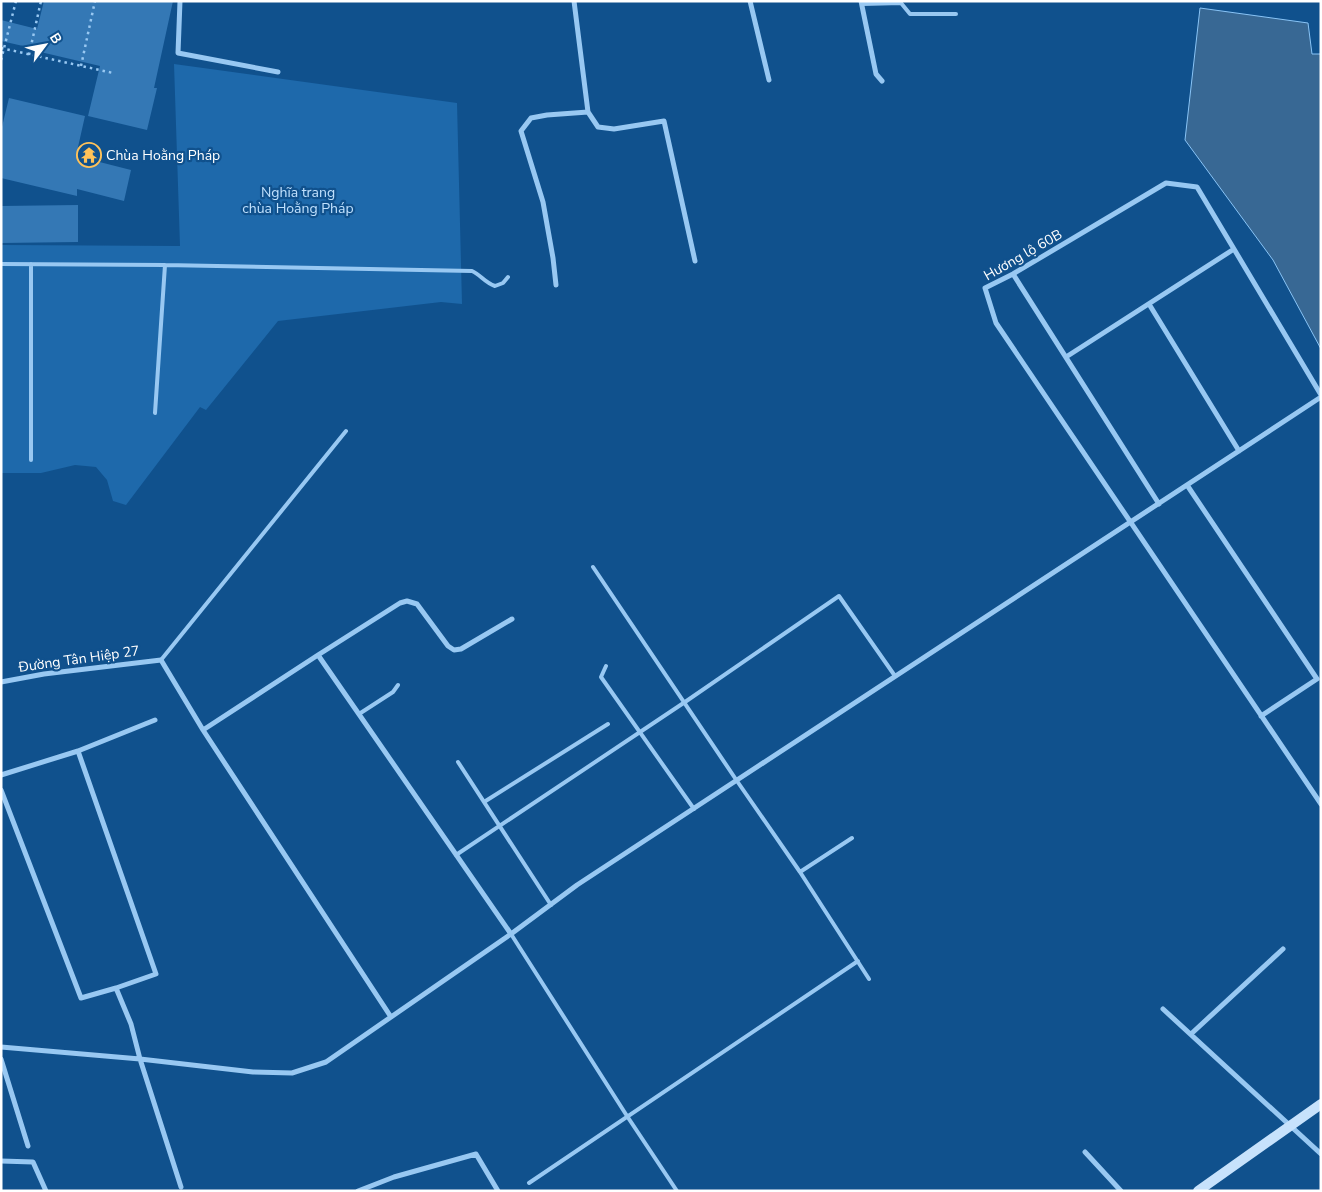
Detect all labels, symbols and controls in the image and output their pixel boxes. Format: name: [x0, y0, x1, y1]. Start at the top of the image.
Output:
north arrow: [20, 20, 70, 70]
text: B: [45, 29, 66, 47]
temple icon: Chùa Hoằng Pháp: [76, 142, 102, 168]
place label: Chùa Hoằng Pháp: [106, 146, 220, 165]
park label: Nghĩa trang chùa Hoằng Pháp: [242, 183, 354, 218]
street label: Hương lộ 60B: [980, 225, 1066, 285]
street label: Đường Tân Hiệp 27: [16, 641, 141, 677]

